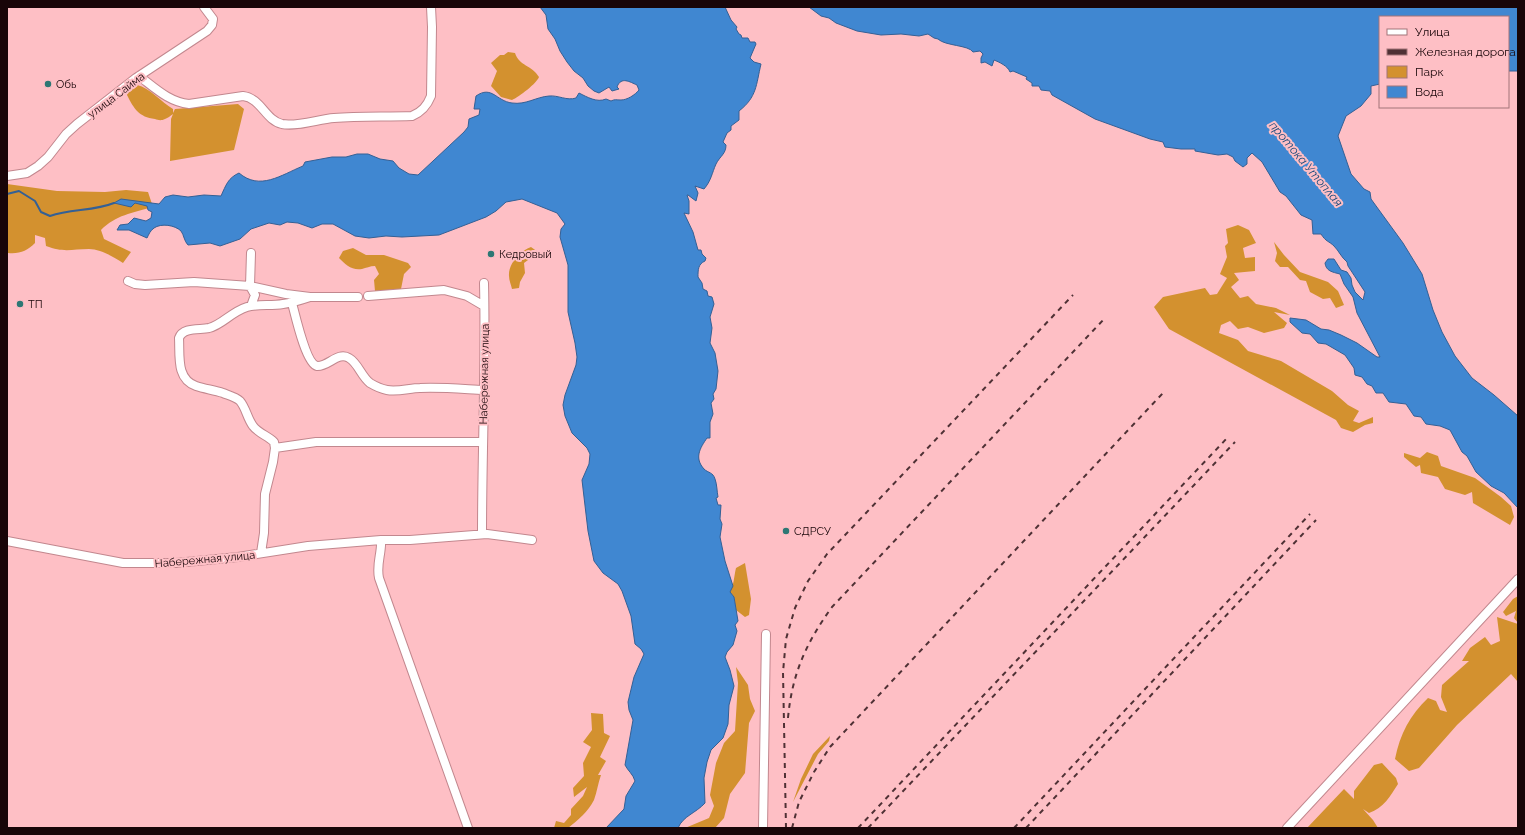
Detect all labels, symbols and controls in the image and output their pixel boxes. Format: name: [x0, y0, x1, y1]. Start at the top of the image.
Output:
legend: [1379, 16, 1509, 108]
text: Улица: [1415, 25, 1450, 39]
text: Железная дорога: [1415, 45, 1516, 59]
text: Парк: [1415, 65, 1444, 79]
street label: улица Сайма: [85, 70, 147, 121]
place label: Обь: [56, 78, 77, 91]
marker: Обь: [43, 79, 53, 89]
text: Вода: [1415, 85, 1444, 99]
water label: протока Утоплая: [1266, 119, 1346, 210]
place label: Кедровый: [499, 248, 552, 261]
marker: Кедровый: [486, 249, 496, 259]
place label: ТП: [28, 298, 43, 311]
marker: ТП: [15, 299, 25, 309]
street label: Набережная улица: [477, 323, 492, 425]
place label: СДРСУ: [794, 525, 831, 538]
marker: СДРСУ: [781, 526, 791, 536]
street label: Набережная улица: [154, 549, 256, 570]

